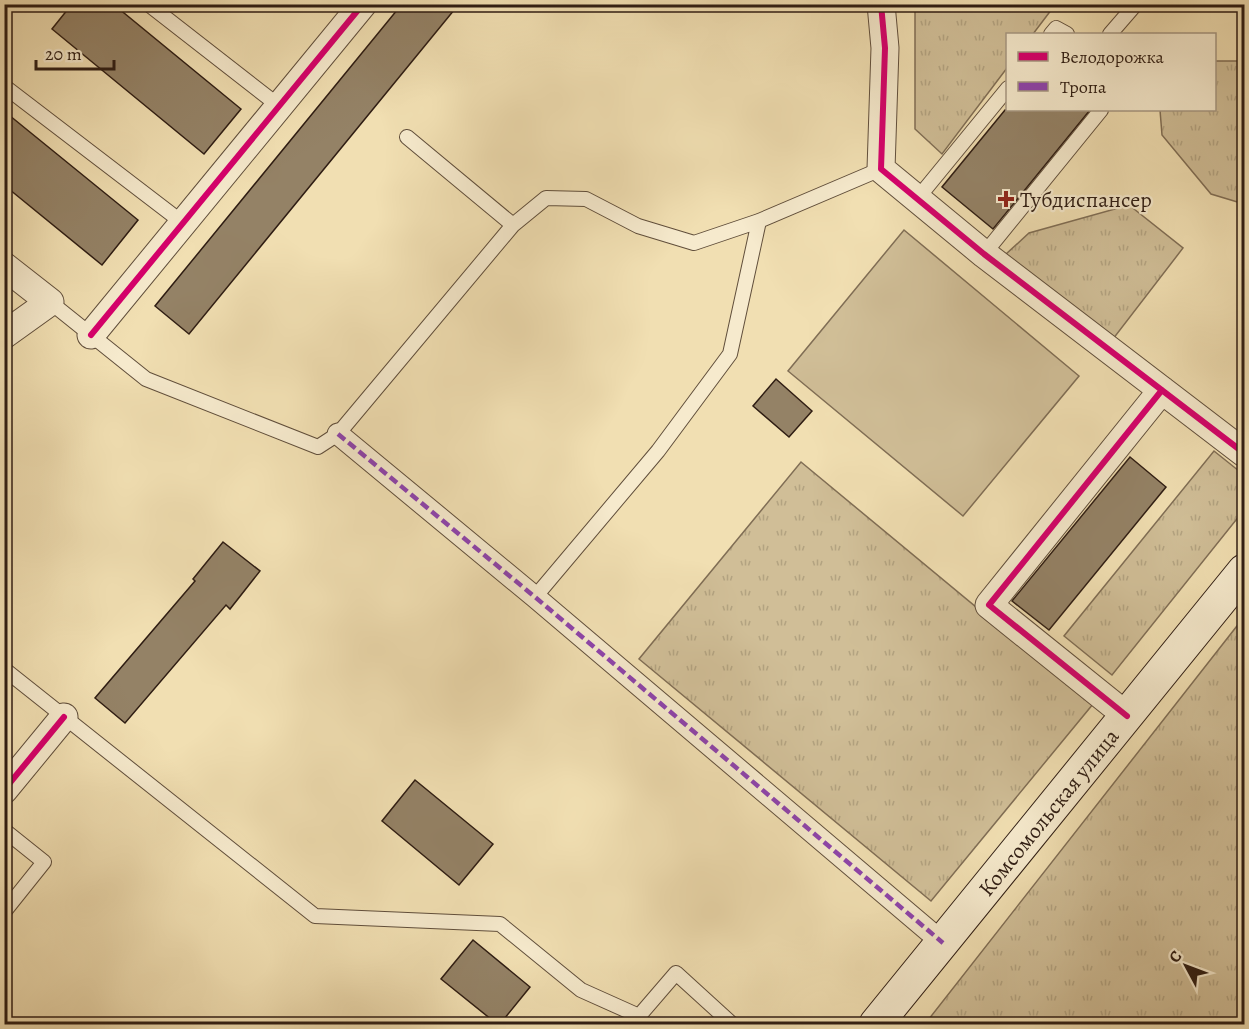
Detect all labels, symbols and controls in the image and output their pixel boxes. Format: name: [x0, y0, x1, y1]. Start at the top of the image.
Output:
scale bar: [36, 33, 114, 71]
legend: [1006, 33, 1216, 111]
text: 20 m: [45, 42, 82, 66]
text: Велодорожка: [1060, 45, 1165, 69]
text: Тропа: [1060, 75, 1107, 99]
place label: Тубдиспансер: [1020, 185, 1152, 215]
marker: Тубдиспансер: [997, 190, 1015, 208]
street label: Комсомольская улица: [972, 722, 1127, 903]
north arrow: [1156, 936, 1216, 996]
text: С: [1164, 946, 1187, 968]

